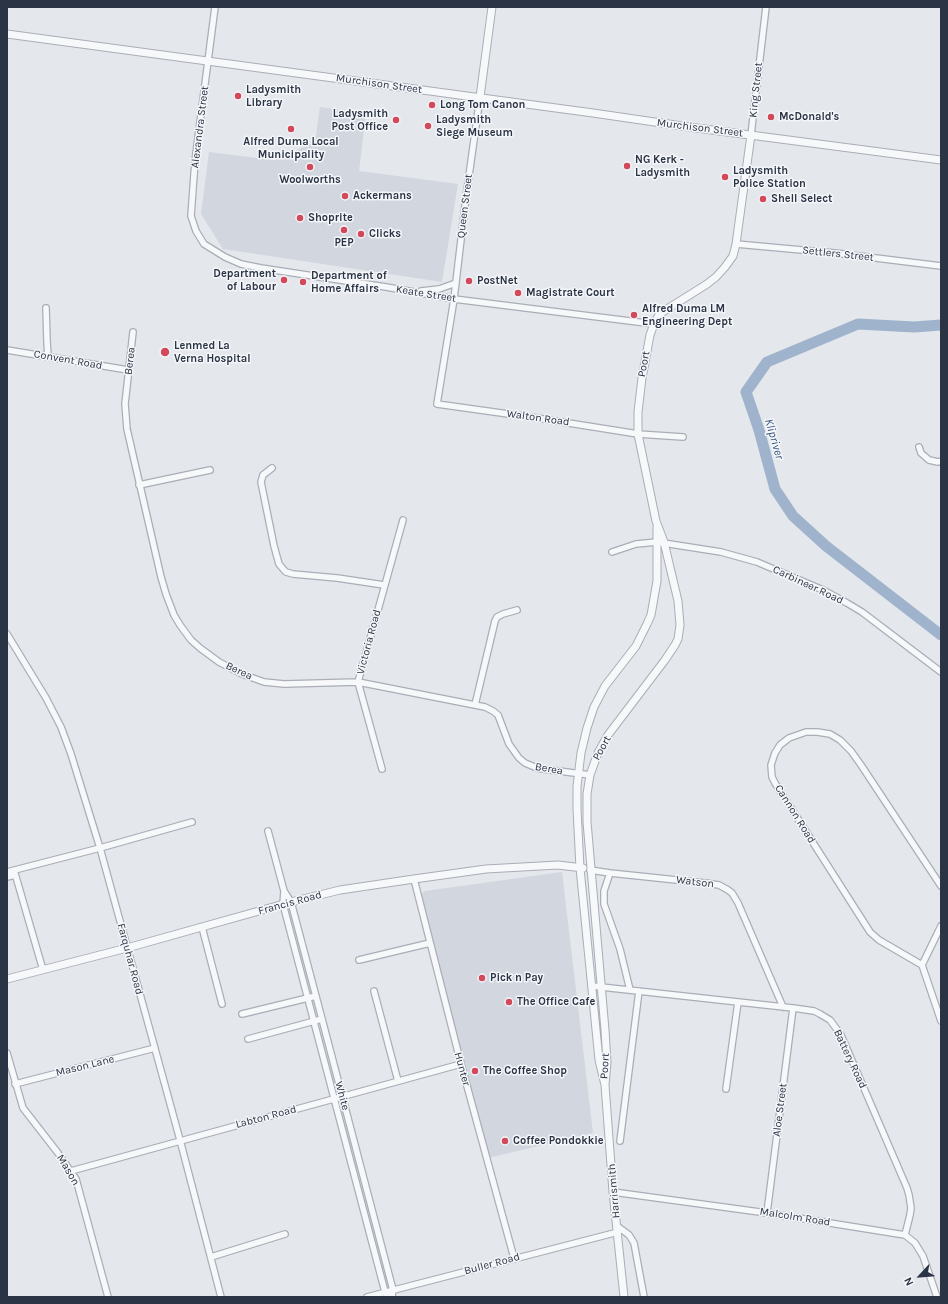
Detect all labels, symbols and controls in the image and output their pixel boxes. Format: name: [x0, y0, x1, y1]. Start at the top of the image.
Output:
street label: King Street: [747, 62, 765, 118]
street label: Murchison Street: [335, 71, 423, 97]
place label: Ladysmith Library: [246, 83, 301, 109]
street label: Alexandra Street: [188, 85, 212, 169]
marker: Ladysmith Library: [233, 91, 243, 101]
place label: Long Tom Canon: [440, 98, 525, 112]
marker: Long Tom Canon: [427, 100, 437, 110]
place label: Ladysmith Post Office: [332, 107, 388, 133]
place label: McDonald's: [779, 110, 839, 124]
marker: McDonald's: [766, 112, 776, 122]
place label: Ladysmith Siege Museum: [436, 113, 513, 139]
marker: Ladysmith Post Office: [391, 115, 401, 125]
street label: Murchison Street: [656, 116, 744, 140]
marker: Ladysmith Siege Museum: [423, 121, 433, 131]
marker: Alfred Duma Local Municipality: [286, 124, 296, 134]
place label: Alfred Duma Local Municipality: [243, 135, 339, 161]
place label: NG Kerk - Ladysmith: [635, 153, 690, 179]
marker: NG Kerk - Ladysmith: [622, 161, 632, 171]
marker: Woolworths: [305, 162, 315, 172]
place label: Ladysmith Police Station: [733, 164, 806, 190]
marker: Ladysmith Police Station: [720, 172, 730, 182]
place label: Woolworths: [279, 173, 341, 187]
street label: Queen Street: [455, 173, 475, 239]
place label: Ackermans: [353, 189, 412, 203]
marker: Ackermans: [340, 191, 350, 201]
place label: Shell Select: [771, 192, 832, 206]
marker: Shell Select: [758, 194, 768, 204]
place label: Shoprite: [308, 211, 353, 225]
marker: Shoprite: [295, 213, 305, 223]
marker: PEP: [339, 225, 349, 235]
place label: Clicks: [369, 227, 401, 241]
marker: Clicks: [356, 229, 366, 239]
place label: PEP: [334, 236, 354, 250]
street label: Settlers Street: [802, 244, 874, 264]
place label: Department of Labour: [213, 267, 276, 293]
place label: Department of Home Affairs: [311, 269, 387, 295]
place label: PostNet: [477, 274, 518, 288]
marker: Department of Labour: [279, 275, 289, 285]
marker: PostNet: [464, 276, 474, 286]
marker: Department of Home Affairs: [298, 277, 308, 287]
street label: Keate Street: [395, 283, 457, 305]
place label: Magistrate Court: [526, 286, 615, 300]
marker: Magistrate Court: [513, 288, 523, 298]
place label: Alfred Duma LM Engineering Dept: [642, 302, 732, 328]
marker: Alfred Duma LM Engineering Dept: [629, 310, 639, 320]
place label: Lenmed La Verna Hospital: [174, 339, 251, 365]
street label: Berea: [122, 346, 138, 376]
marker: Lenmed La Verna Hospital: [159, 346, 171, 358]
street label: Convent Road: [33, 347, 103, 373]
street label: Poort: [635, 350, 653, 378]
street label: Walton Road: [506, 407, 570, 429]
water label: Klipriver: [761, 417, 787, 461]
street label: Carbineer Road: [771, 563, 845, 607]
street label: Victoria Road: [354, 608, 384, 676]
street label: Berea: [223, 659, 255, 683]
street label: Poort: [590, 733, 614, 763]
street label: Berea: [534, 760, 564, 778]
street label: Cannon Road: [772, 782, 818, 846]
street label: Watson: [675, 873, 715, 891]
street label: Francis Road: [257, 888, 323, 918]
street label: Farquhar Road: [114, 922, 146, 996]
place label: Pick n Pay: [490, 971, 543, 985]
marker: Pick n Pay: [477, 973, 487, 983]
place label: The Office Cafe: [517, 995, 595, 1009]
marker: The Office Cafe: [504, 997, 514, 1007]
street label: Battery Road: [831, 1027, 869, 1091]
street label: Hunter: [451, 1051, 473, 1087]
street label: Mason Lane: [54, 1052, 116, 1080]
street label: Poort: [598, 1052, 612, 1080]
place label: The Coffee Shop: [483, 1064, 567, 1078]
marker: The Coffee Shop: [470, 1066, 480, 1076]
street label: White: [332, 1080, 352, 1112]
street label: Aloe Street: [770, 1082, 790, 1138]
street label: Labton Road: [234, 1103, 298, 1131]
place label: Coffee Pondokkie: [513, 1134, 604, 1148]
marker: Coffee Pondokkie: [500, 1136, 510, 1146]
street label: Mason: [54, 1152, 82, 1188]
street label: Harrismith: [605, 1163, 623, 1219]
street label: Malcolm Road: [759, 1205, 831, 1229]
street label: Buller Road: [463, 1250, 521, 1278]
north arrow: [900, 1256, 940, 1296]
text: N: [901, 1275, 916, 1288]

